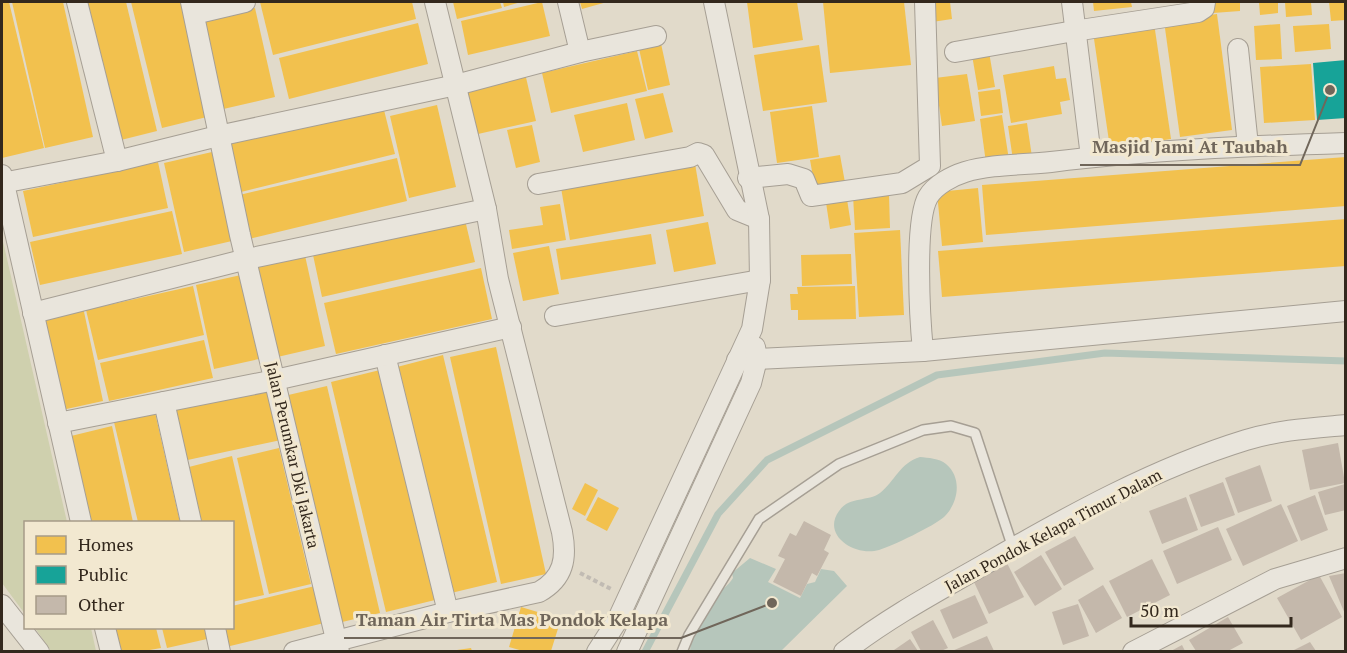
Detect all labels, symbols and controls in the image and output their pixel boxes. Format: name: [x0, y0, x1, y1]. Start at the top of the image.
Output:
callout: Masjid Jami At Taubah: [1080, 129, 1300, 165]
text: Masjid Jami At Taubah: [1092, 134, 1288, 158]
street label: Jalan Perumkar Dki Jakarta: [261, 360, 325, 550]
street label: Jalan Pondok Kelapa Timur Dalam: [941, 463, 1165, 597]
legend: [24, 521, 234, 629]
text: Homes: [78, 532, 133, 556]
text: Public: [78, 562, 128, 586]
scale bar: [1131, 590, 1292, 628]
text: Other: [78, 592, 125, 616]
text: 50 m: [1140, 598, 1180, 622]
callout: Taman Air Tirta Mas Pondok Kelapa: [344, 602, 681, 638]
text: Taman Air Tirta Mas Pondok Kelapa: [356, 607, 668, 631]

